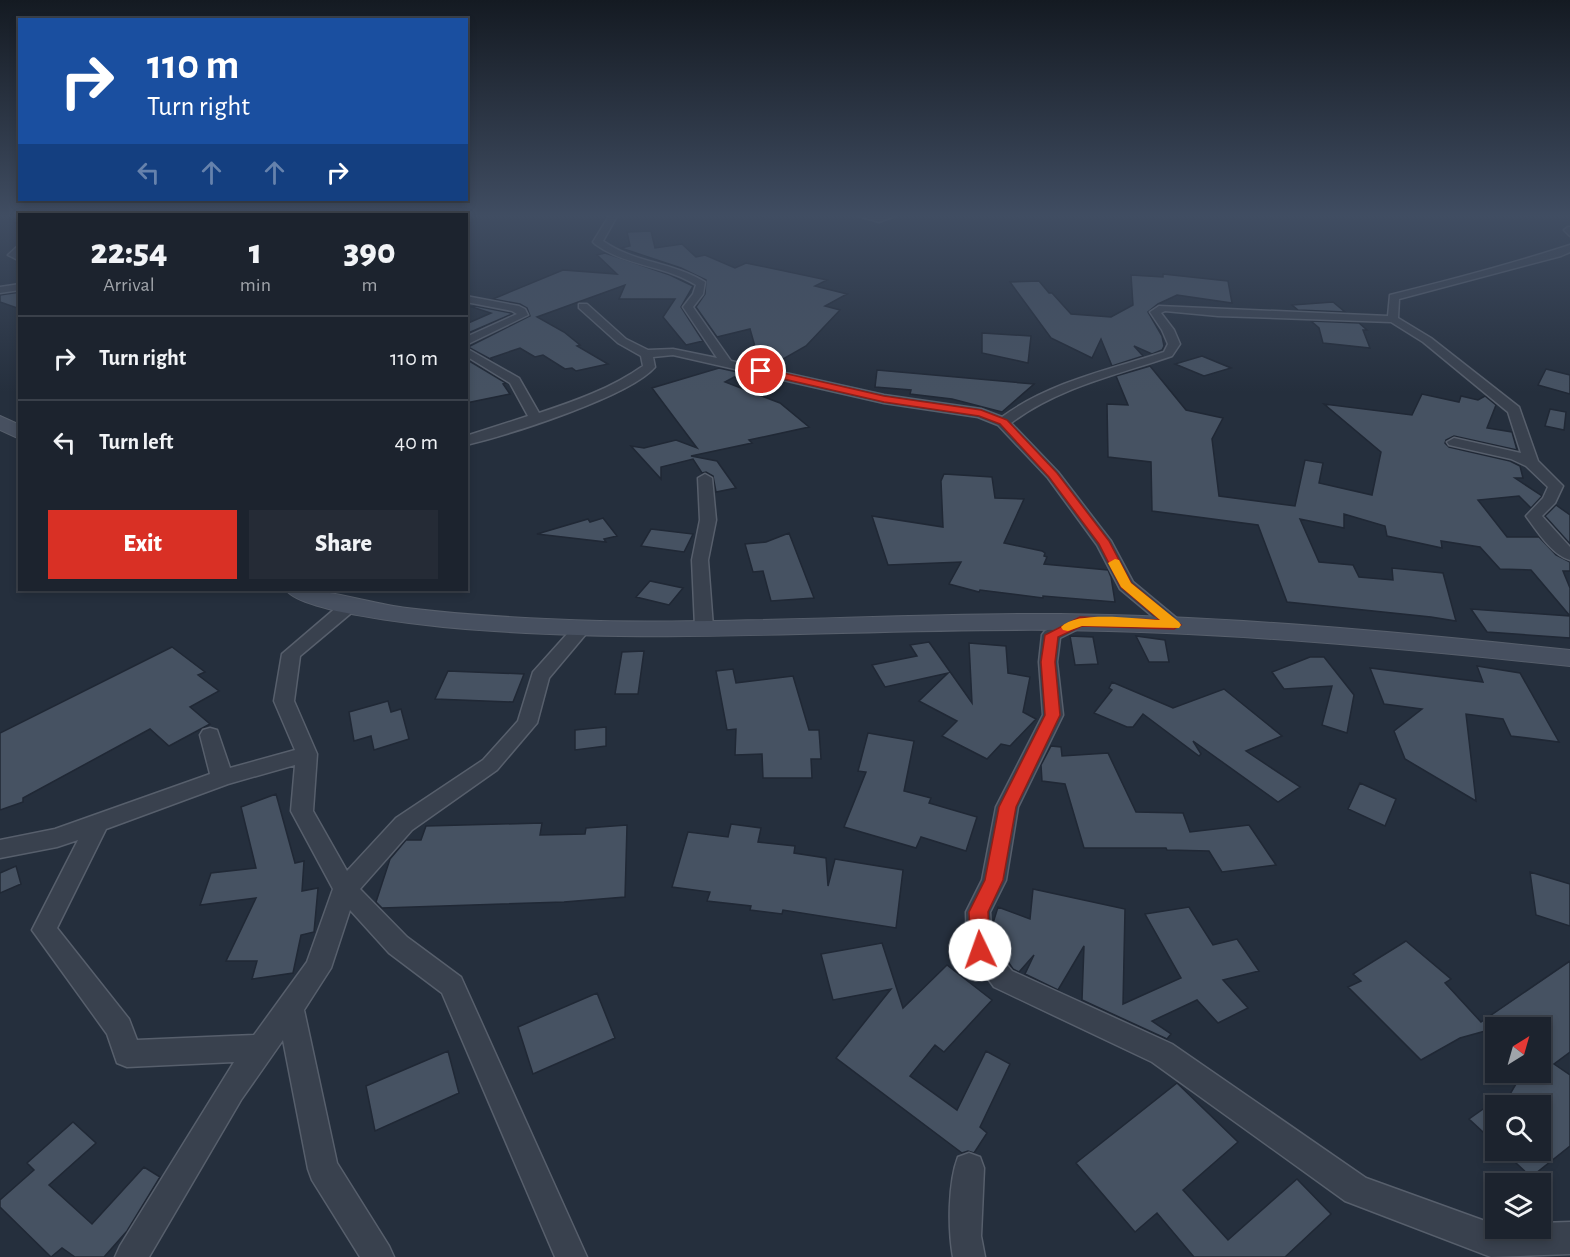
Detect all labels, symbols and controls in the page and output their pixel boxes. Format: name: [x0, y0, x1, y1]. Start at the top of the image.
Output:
icon: right: [48, 42, 126, 120]
text: 110 m: [147, 44, 239, 86]
text: Turn right: [147, 93, 250, 120]
icon: left: [132, 156, 165, 189]
icon: ahead: [195, 156, 228, 189]
icon: ahead: [258, 156, 291, 189]
icon: right: [321, 156, 354, 189]
text: 22:54: [90, 234, 167, 270]
text: 1: [249, 234, 262, 270]
text: 390: [343, 234, 396, 270]
text: Arrival: [103, 275, 155, 295]
text: min: [240, 275, 271, 295]
text: m: [362, 275, 378, 295]
icon: right: [48, 342, 81, 375]
pin: [735, 345, 786, 396]
text: Turn right: [99, 347, 186, 369]
text: 110 m: [390, 347, 438, 369]
icon: arrive: [744, 354, 777, 387]
icon: left: [48, 426, 81, 459]
text: Turn left: [99, 431, 173, 453]
text: 40 m: [395, 431, 438, 453]
button: Exit: [48, 510, 237, 579]
button: Share: [249, 510, 438, 579]
position arrow: [948, 918, 1012, 982]
north arrow: [1485, 1017, 1551, 1083]
map controls: [1485, 1017, 1551, 1239]
button: search: [1485, 1095, 1551, 1161]
button: layers: [1485, 1173, 1551, 1239]

